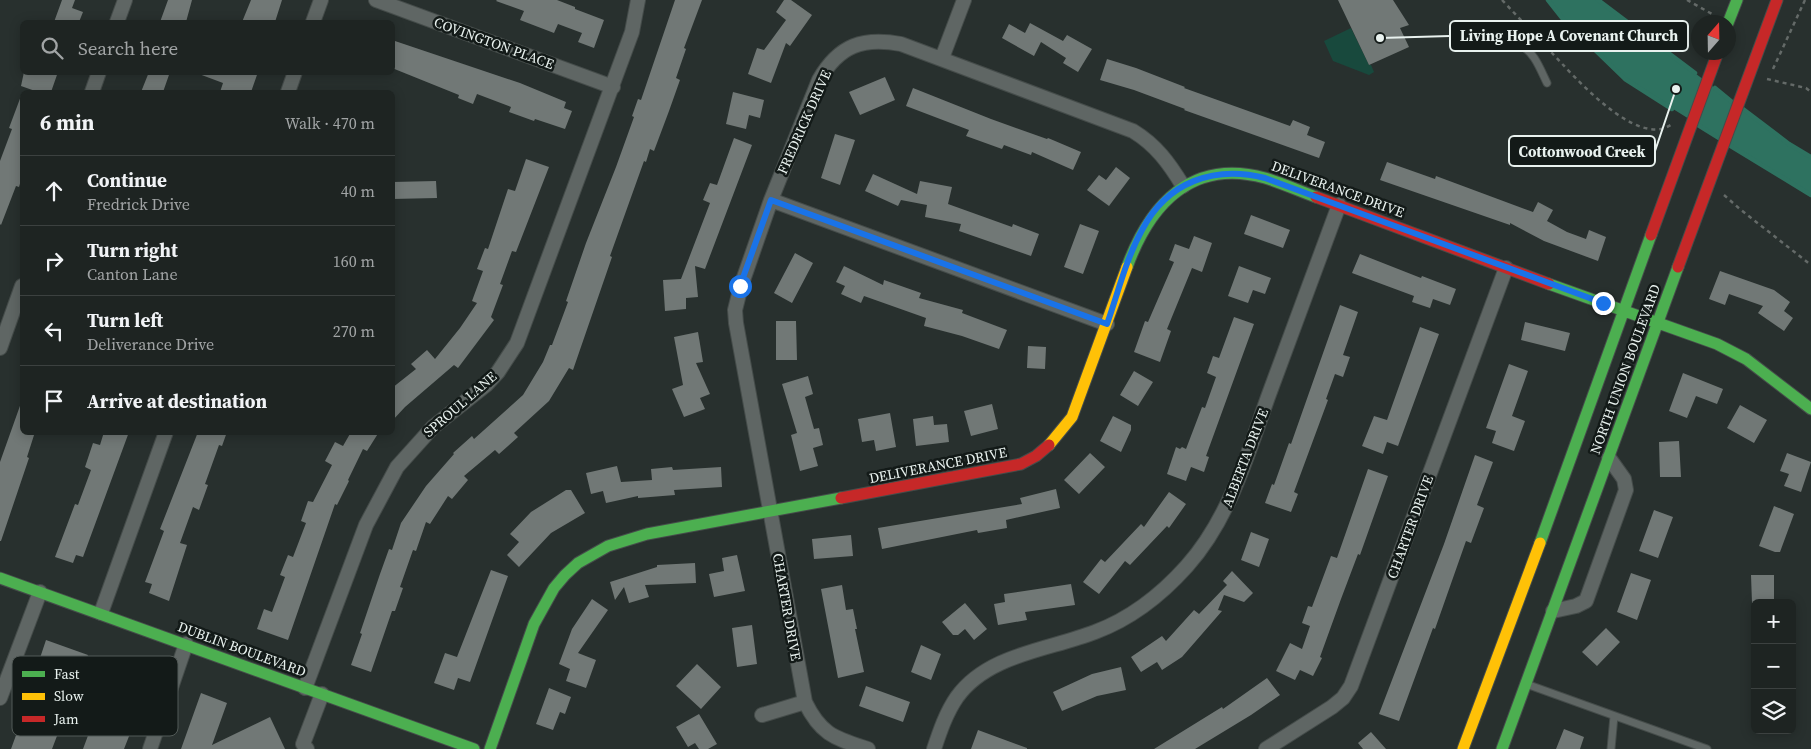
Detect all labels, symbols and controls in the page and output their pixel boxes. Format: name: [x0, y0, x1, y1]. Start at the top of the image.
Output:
street label: COVINGTON PLACE: [431, 12, 557, 74]
north arrow: [1691, 15, 1736, 60]
search box: [20, 20, 395, 75]
callout: Living Hope A Covenant Church: [1450, 21, 1688, 51]
text: Living Hope A Covenant Church: [1460, 25, 1678, 46]
icon: search: [38, 34, 66, 62]
text: Search here: [78, 35, 178, 61]
street label: FREDRICK DRIVE: [772, 67, 836, 177]
text: 6 min: [40, 108, 95, 137]
text: Walk · 470 m: [285, 112, 375, 134]
callout: Cottonwood Creek: [1509, 136, 1655, 166]
text: Cottonwood Creek: [1519, 141, 1645, 162]
street label: DELIVERANCE DRIVE: [1269, 156, 1407, 222]
text: Continue: [87, 167, 167, 193]
icon: ahead: [40, 177, 68, 205]
text: 40 m: [341, 180, 375, 202]
text: Fredrick Drive: [87, 193, 190, 215]
text: Turn right: [87, 237, 178, 263]
icon: right: [40, 247, 68, 275]
text: 160 m: [333, 250, 375, 272]
text: Canton Lane: [87, 263, 178, 285]
route start: [729, 275, 752, 298]
street label: NORTH UNION BOULEVARD: [1585, 281, 1665, 457]
route end: [1592, 292, 1615, 315]
text: Turn left: [87, 307, 163, 333]
icon: left: [40, 317, 68, 345]
text: 270 m: [333, 320, 375, 342]
text: Deliverance Drive: [87, 333, 214, 355]
street label: SPROUL LANE: [419, 367, 501, 441]
icon: arrive: [40, 387, 68, 415]
text: Arrive at destination: [87, 388, 267, 414]
street label: ALBERTA DRIVE: [1217, 406, 1273, 510]
street label: DELIVERANCE DRIVE: [867, 442, 1009, 488]
street label: CHARTER DRIVE: [1382, 473, 1438, 581]
street label: CHARTER DRIVE: [768, 552, 806, 662]
map controls: [1751, 599, 1796, 734]
button: +: [1751, 599, 1796, 644]
street label: DUBLIN BOULEVARD: [175, 616, 309, 682]
button: −: [1751, 644, 1796, 689]
legend: [12, 656, 178, 736]
text: Fast: [54, 664, 80, 684]
text: Slow: [54, 686, 84, 706]
button: layers: [1751, 689, 1796, 734]
text: Jam: [53, 709, 79, 729]

